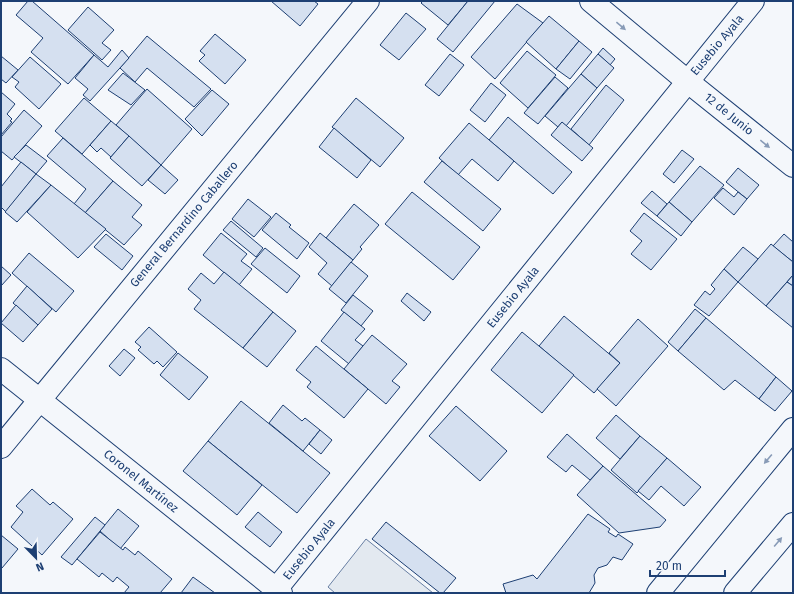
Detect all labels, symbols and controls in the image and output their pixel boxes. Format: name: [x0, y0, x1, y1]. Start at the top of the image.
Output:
street label: Eusebio Ayala: [688, 12, 746, 78]
one-way arrow: [615, 21, 626, 30]
street label: 12 de Junio: [702, 90, 756, 138]
one-way arrow: [759, 139, 770, 148]
street label: General Bernardino Caballero: [127, 158, 241, 290]
street label: Eusebio Ayala: [484, 263, 542, 331]
street label: Coronel Martínez: [101, 447, 181, 515]
one-way arrow: [764, 454, 773, 464]
street label: Eusebio Ayala: [280, 515, 338, 583]
one-way arrow: [773, 537, 782, 547]
north arrow: [16, 538, 56, 578]
scale bar: [650, 552, 725, 578]
text: N: [34, 559, 46, 574]
text: 20 m: [656, 559, 682, 573]

